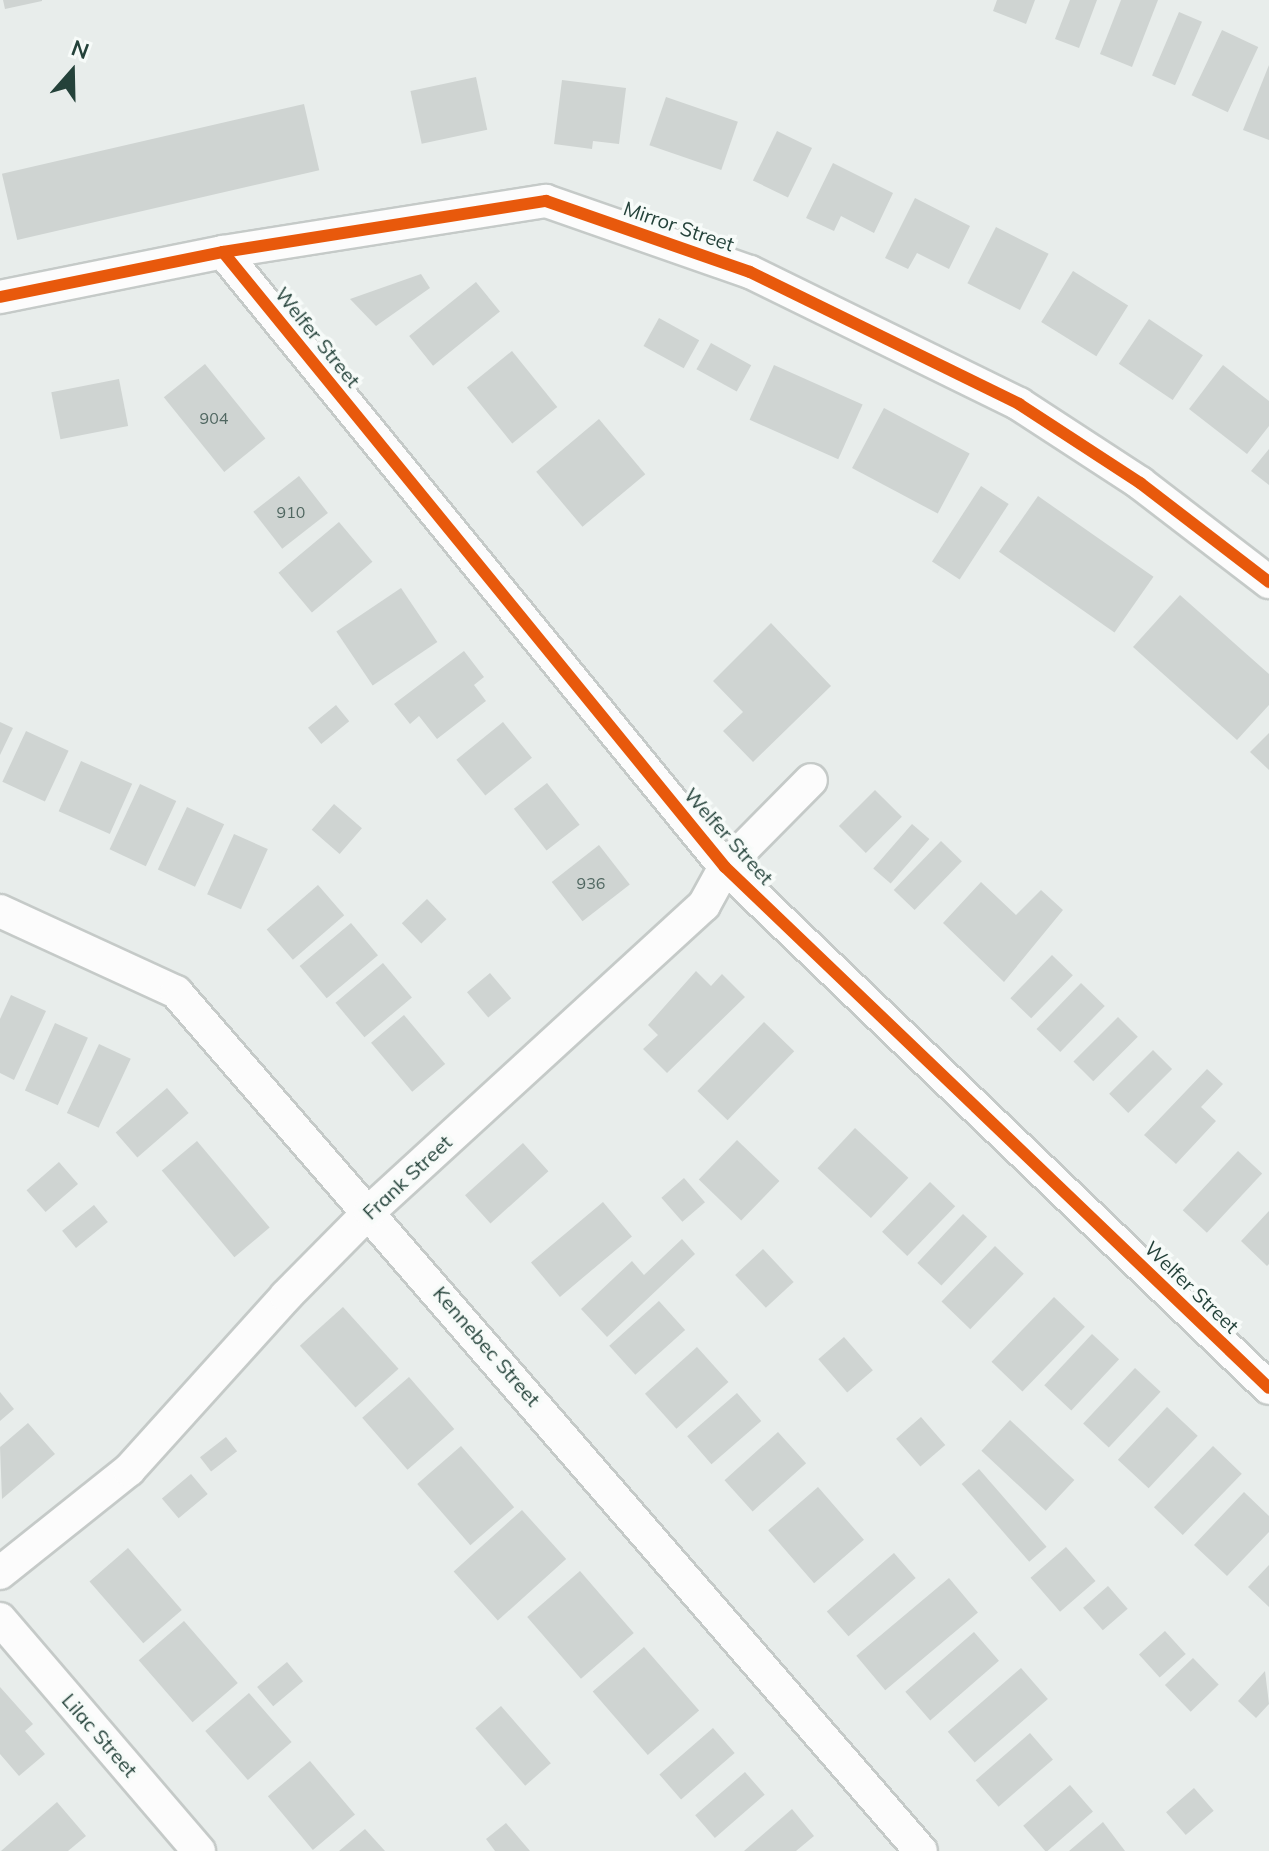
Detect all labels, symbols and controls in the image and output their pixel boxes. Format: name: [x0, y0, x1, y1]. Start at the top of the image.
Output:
north arrow: [32, 32, 112, 112]
text: N: [68, 33, 93, 65]
street label: Mirror Street: [620, 196, 738, 256]
street label: Welfer Street: [270, 282, 366, 392]
house number: 904: [200, 408, 228, 428]
house number: 910: [277, 502, 305, 522]
street label: Welfer Street: [679, 783, 779, 889]
house number: 936: [577, 873, 605, 893]
street label: Frank Street: [358, 1130, 456, 1224]
street label: Welfer Street: [1140, 1236, 1244, 1338]
street label: Kennebec Street: [428, 1281, 546, 1411]
street label: Lilac Street: [57, 1688, 143, 1782]

